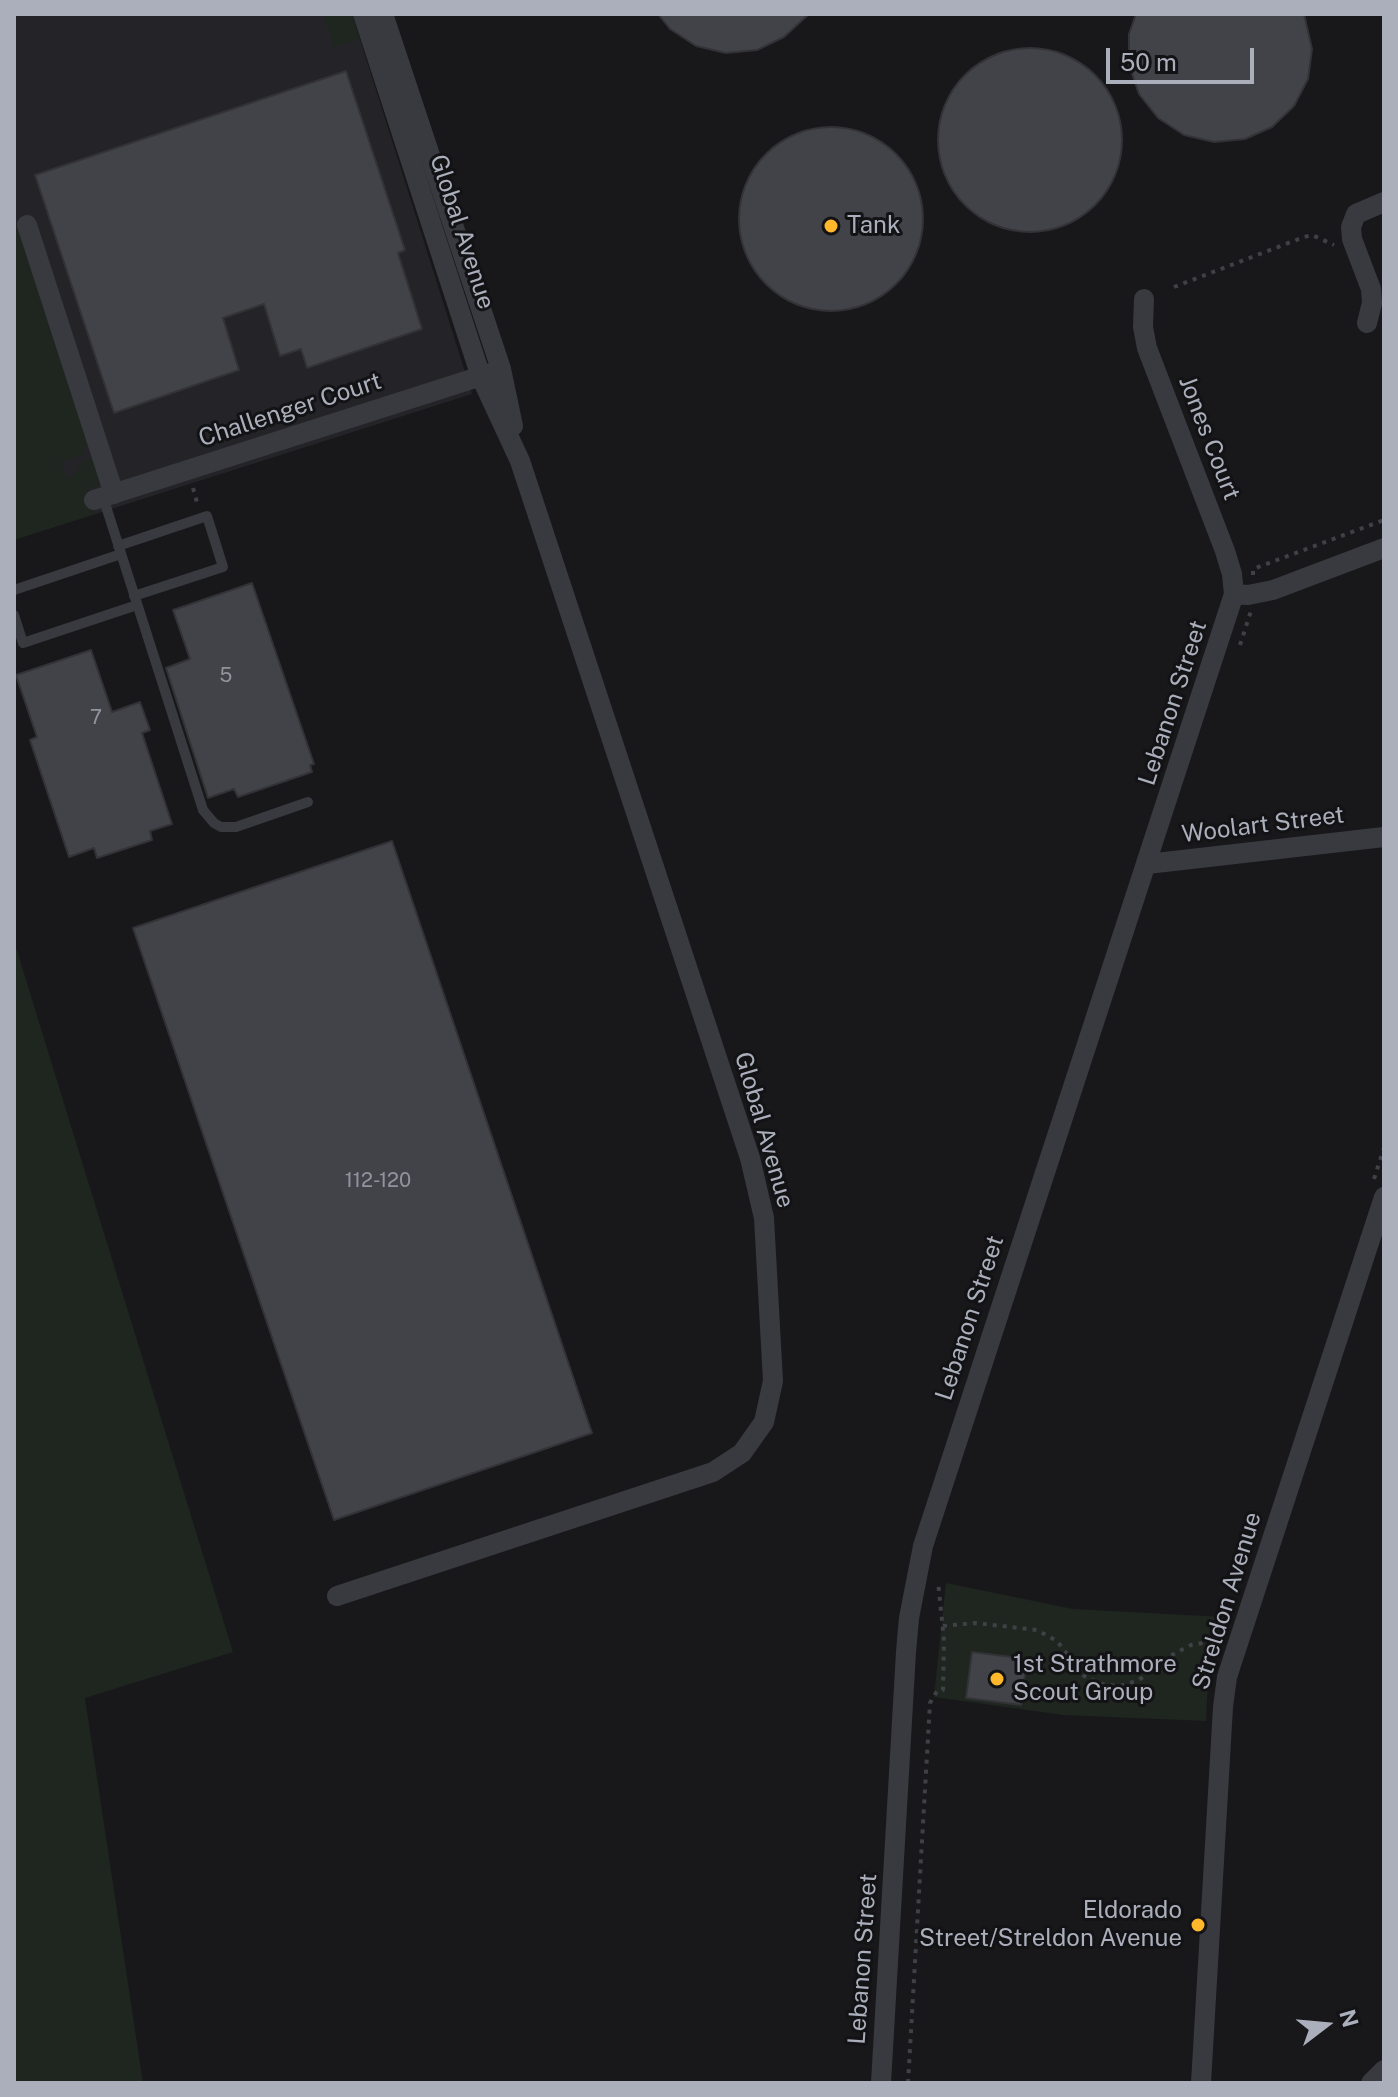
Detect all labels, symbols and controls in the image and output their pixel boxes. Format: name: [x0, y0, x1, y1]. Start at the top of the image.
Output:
scale bar: [1110, 32, 1258, 82]
text: 50 m: [1120, 48, 1177, 76]
street label: Global Avenue: [423, 151, 501, 313]
place label: Tank: [847, 212, 900, 240]
marker: Tank: [822, 217, 840, 235]
street label: Challenger Court: [195, 367, 385, 453]
street label: Jones Court: [1172, 372, 1246, 504]
street label: Lebanon Street: [1133, 617, 1213, 789]
house number: 5: [220, 664, 232, 688]
house number: 7: [90, 706, 102, 730]
street label: Woolart Street: [1180, 801, 1346, 849]
street label: Global Avenue: [728, 1049, 800, 1211]
house number: 112-120: [345, 1169, 411, 1193]
street label: Lebanon Street: [930, 1232, 1010, 1404]
street label: Streldon Avenue: [1186, 1509, 1268, 1693]
place label: 1st Strathmore Scout Group: [1013, 1651, 1177, 1707]
marker: 1st Strathmore Scout Group: [988, 1670, 1006, 1688]
street label: Lebanon Street: [843, 1872, 883, 2046]
place label: Eldorado Street/Streldon Avenue: [919, 1897, 1182, 1953]
marker: Eldorado Street/Streldon Avenue: [1189, 1916, 1207, 1934]
north arrow: [1286, 1985, 1366, 2065]
text: N: [1334, 2007, 1364, 2030]

